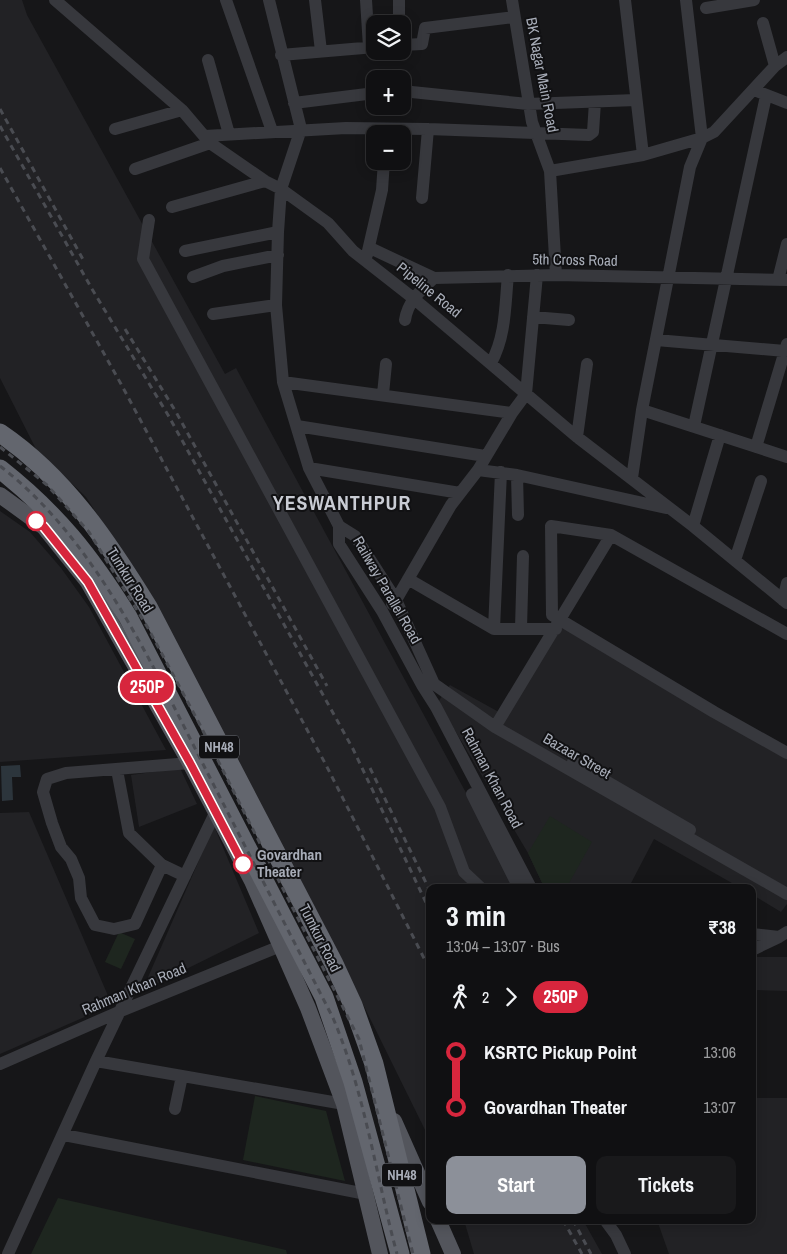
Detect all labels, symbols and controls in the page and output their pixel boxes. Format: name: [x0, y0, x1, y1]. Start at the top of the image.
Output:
map controls: [366, 15, 411, 170]
button: layers: [366, 15, 411, 60]
street label: BK Nagar Main Road: [521, 16, 564, 134]
button: +: [366, 70, 411, 115]
button: −: [366, 125, 411, 170]
street label: 5th Cross Road: [532, 248, 618, 271]
street label: Pipeline Road: [392, 257, 466, 322]
district label: YESWANTHPUR: [273, 489, 411, 516]
unlabelled marker: [26, 511, 46, 531]
street label: Railway Parallel Road: [348, 532, 427, 647]
street label: Tumkur Road: [102, 543, 159, 616]
line badge: 250P: [112, 671, 182, 703]
text: 250P: [130, 674, 164, 699]
street label: Rahman Khan Road: [457, 724, 528, 832]
street label: Bazaar Street: [539, 728, 616, 784]
road number: NH48: [199, 736, 239, 759]
place label: Govardhan Theater: [257, 844, 322, 882]
marker: Govardhan Theater: [233, 854, 253, 874]
text: 3 min: [446, 897, 506, 935]
street label: Tumkur Road: [294, 900, 346, 975]
text: ₹38: [708, 914, 736, 940]
text: 13:04 – 13:07 · Bus: [446, 935, 560, 957]
street label: Rahman Khan Road: [78, 957, 189, 1020]
icon: walk: [446, 983, 474, 1011]
icon: forward: [497, 983, 525, 1011]
text: 250P: [543, 984, 578, 1009]
text: 2: [482, 986, 489, 1008]
text: KSRTC Pickup Point: [484, 1039, 636, 1065]
text: 13:06: [703, 1041, 736, 1063]
text: Govardhan Theater: [484, 1094, 627, 1120]
text: 13:07: [703, 1096, 736, 1118]
button: Start: [446, 1156, 586, 1214]
button: Tickets: [596, 1156, 736, 1214]
road number: NH48: [382, 1164, 422, 1186]

